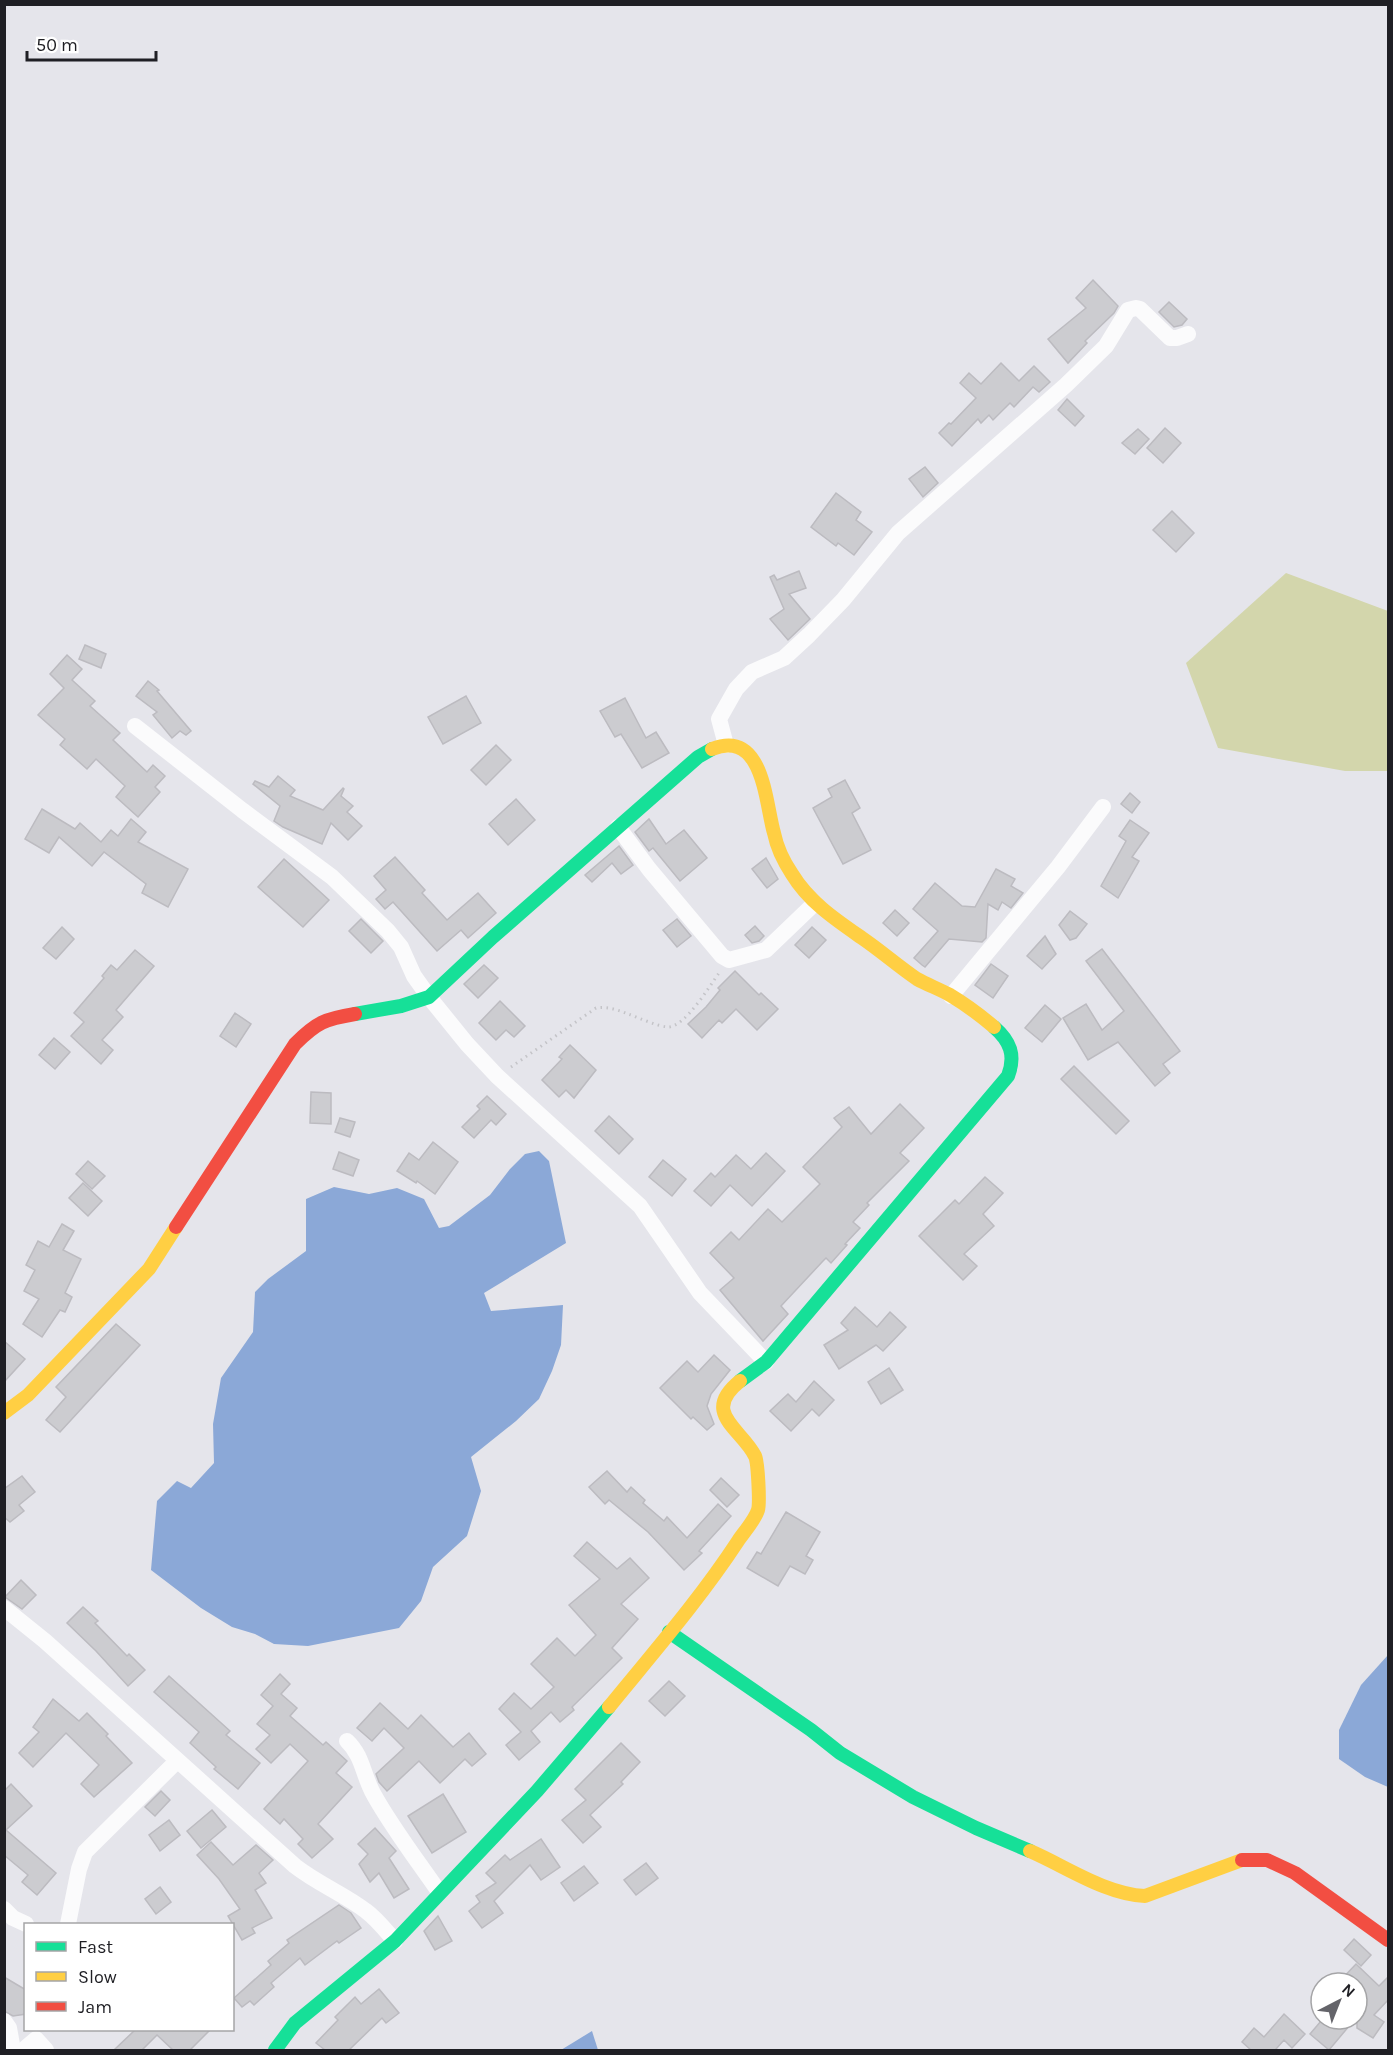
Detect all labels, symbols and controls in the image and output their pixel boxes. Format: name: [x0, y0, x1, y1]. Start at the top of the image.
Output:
scale bar: [27, 24, 156, 62]
text: 50 m: [36, 34, 78, 56]
legend: [24, 1923, 234, 2031]
text: Fast: [78, 1936, 113, 1958]
text: Slow: [78, 1966, 117, 1988]
north arrow: [1309, 1971, 1369, 2031]
text: N: [1338, 1979, 1359, 2001]
text: Jam: [78, 1996, 112, 2018]

